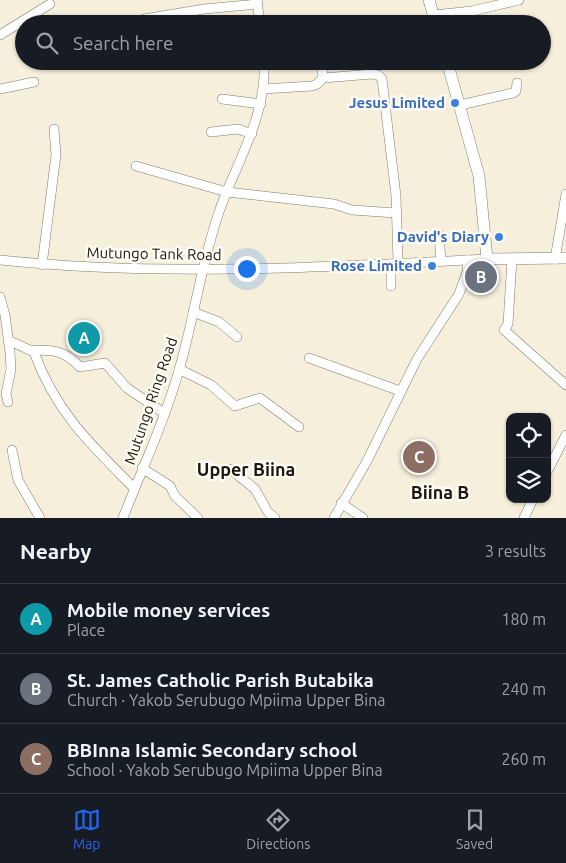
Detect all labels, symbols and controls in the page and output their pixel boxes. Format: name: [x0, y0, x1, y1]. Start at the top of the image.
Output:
search box: [15, 15, 551, 70]
icon: search: [33, 29, 61, 57]
text: Search here: [73, 32, 173, 54]
place label: Jesus Limited: [349, 94, 445, 111]
marker: Jesus Limited: [449, 97, 461, 109]
place label: David's Diary: [397, 228, 489, 245]
marker: David's Diary: [493, 231, 505, 243]
street label: Mutungo Tank Road: [86, 244, 222, 263]
your location: [234, 256, 260, 282]
place label: Rose Limited: [331, 257, 422, 274]
pin: B: [465, 258, 497, 296]
marker: Rose Limited: [426, 260, 438, 272]
pin: A: [68, 319, 100, 357]
street label: Mutungo Ring Road: [121, 335, 180, 467]
map controls: [506, 413, 551, 503]
button: locate: [506, 413, 551, 458]
pin: C: [403, 438, 435, 476]
button: layers: [506, 458, 551, 503]
district label: Upper Biina: [197, 459, 295, 479]
district label: Biina B: [411, 482, 469, 502]
text: Nearby: [20, 539, 91, 563]
text: 3 results: [485, 542, 546, 560]
text: Mobile money services: [67, 599, 270, 621]
text: A: [30, 610, 42, 628]
text: 180 m: [501, 610, 546, 628]
text: Place: [67, 621, 105, 639]
text: St. James Catholic Parish Butabika: [67, 669, 374, 691]
text: B: [31, 680, 41, 698]
text: 240 m: [501, 680, 546, 698]
text: Church · Yakob Serubugo Mpiima Upper Bina: [67, 691, 386, 709]
text: BBInna Islamic Secondary school: [67, 739, 357, 761]
text: C: [31, 750, 41, 768]
text: 260 m: [501, 750, 546, 768]
text: School · Yakob Serubugo Mpiima Upper Bina: [67, 761, 383, 779]
tab: Map: [73, 806, 101, 852]
tab: Directions: [246, 806, 310, 852]
tab: Saved: [456, 806, 493, 852]

